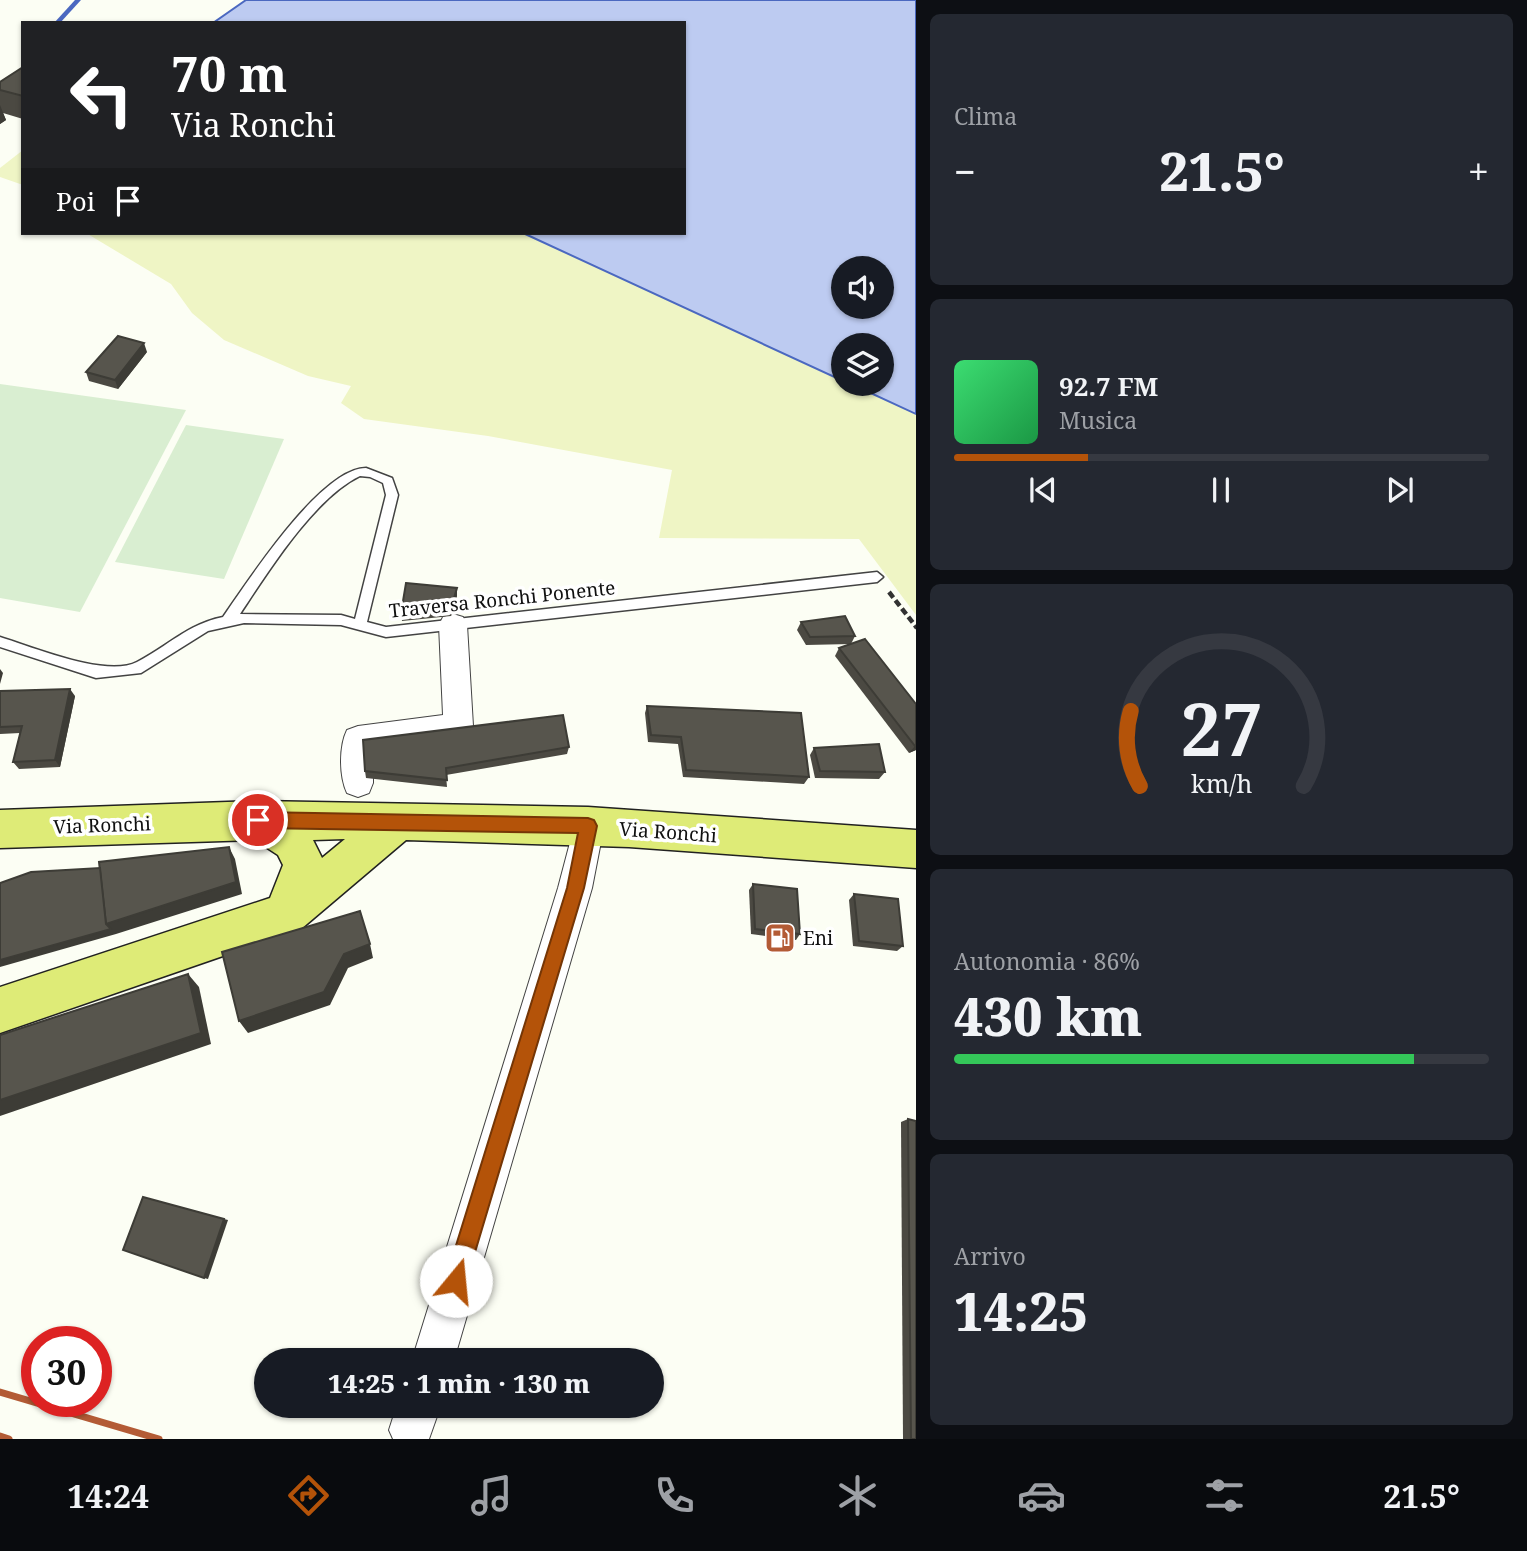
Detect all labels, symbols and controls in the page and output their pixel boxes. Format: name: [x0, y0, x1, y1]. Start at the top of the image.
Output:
text: 70 m: [171, 40, 287, 106]
icon: left: [56, 49, 147, 140]
text: Clima: [954, 100, 1017, 132]
text: Via Ronchi: [171, 103, 336, 146]
text: 21.5°: [1159, 135, 1285, 206]
text: −: [954, 145, 976, 197]
text: +: [1468, 145, 1489, 197]
icon: arrive: [109, 182, 147, 220]
text: Poi: [56, 183, 95, 219]
map controls: [831, 256, 894, 396]
button: sound: [831, 256, 894, 319]
button: layers: [831, 333, 894, 396]
text: 92.7 FM: [1059, 368, 1158, 404]
text: Musica: [1059, 404, 1137, 436]
icon: previous: [1024, 471, 1062, 509]
icon: pause: [1202, 471, 1240, 509]
icon: next: [1381, 471, 1419, 509]
street label: Traversa Ronchi Ponente: [388, 574, 616, 624]
text: 27: [1180, 678, 1263, 777]
text: km/h: [1191, 765, 1252, 799]
pin: [228, 790, 288, 850]
icon: arrive: [239, 801, 277, 839]
street label: Via Ronchi: [53, 810, 151, 840]
street label: Via Ronchi: [618, 816, 718, 848]
fuel station icon: Eni: [763, 921, 797, 955]
place label: Eni: [803, 925, 833, 951]
text: Autonomia · 86%: [954, 945, 1140, 977]
text: 430 km: [954, 980, 1142, 1051]
text: Arrivo: [954, 1240, 1026, 1272]
position arrow: [419, 1244, 493, 1318]
text: 14:25: [954, 1275, 1088, 1346]
speed limit sign: 30: [21, 1326, 112, 1417]
text: 14:25 · 1 min · 130 m: [328, 1365, 590, 1401]
icon: directions: [284, 1471, 333, 1520]
icon: music: [467, 1471, 516, 1520]
icon: phone: [650, 1471, 699, 1520]
icon: climate: [833, 1471, 882, 1520]
icon: car: [1017, 1471, 1066, 1520]
icon: filters: [1200, 1471, 1249, 1520]
text: 14:24: [67, 1474, 149, 1517]
text: 21.5°: [1383, 1474, 1460, 1517]

